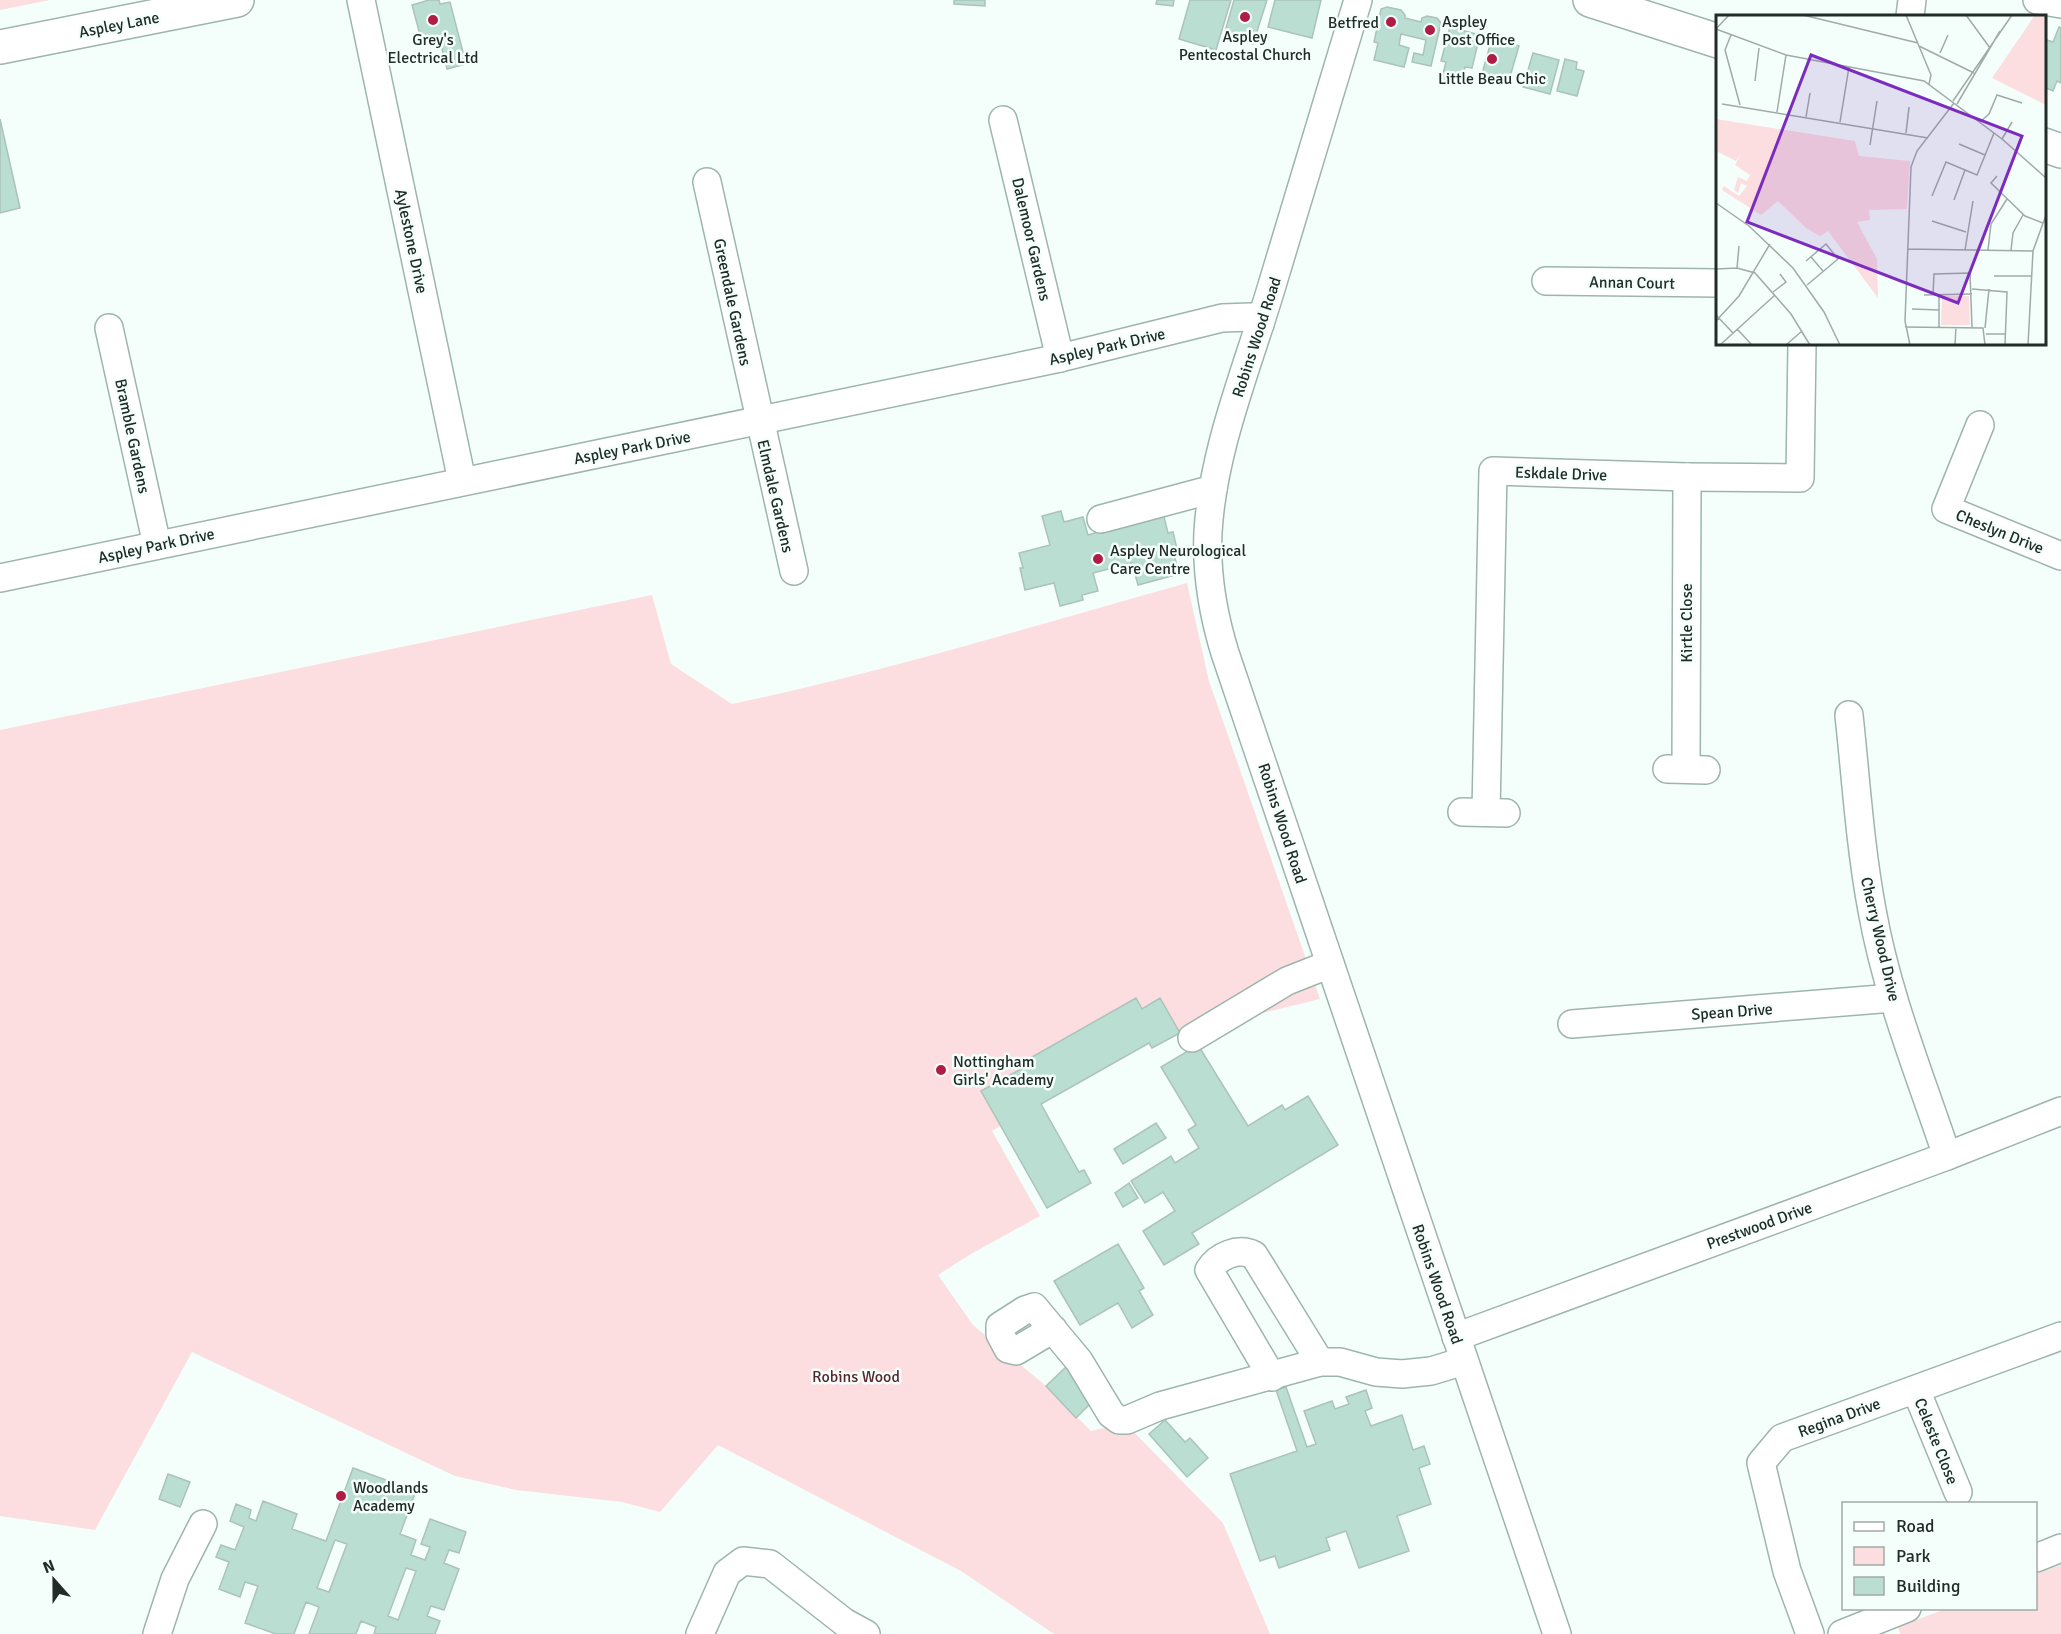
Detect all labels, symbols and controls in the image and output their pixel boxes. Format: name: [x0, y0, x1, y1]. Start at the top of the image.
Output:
street label: Aspley Lane: [77, 7, 161, 43]
marker: Aspley Pentecostal Church: [1238, 10, 1252, 24]
place label: Aspley Post Office: [1442, 12, 1515, 50]
marker: Grey's Electrical Ltd: [426, 13, 440, 27]
place label: Betfred: [1328, 13, 1379, 33]
marker: Betfred: [1384, 15, 1398, 29]
inset map: [1716, 15, 2046, 345]
marker: Aspley Post Office: [1423, 23, 1437, 37]
place label: Aspley Pentecostal Church: [1179, 27, 1311, 65]
place label: Grey's Electrical Ltd: [388, 30, 478, 68]
marker: Little Beau Chic: [1485, 52, 1499, 66]
place label: Little Beau Chic: [1438, 69, 1546, 89]
street label: Dalemoor Gardens: [1007, 176, 1055, 303]
street label: Aylestone Drive: [390, 187, 432, 295]
street label: Greendale Gardens: [709, 237, 755, 368]
street label: Annan Court: [1589, 272, 1676, 294]
street label: Robins Wood Road: [1228, 274, 1286, 400]
street label: Aspley Park Drive: [1047, 324, 1167, 370]
street label: Bramble Gardens: [110, 377, 154, 495]
street label: Aspley Park Drive: [572, 427, 692, 469]
street label: Elmdale Gardens: [752, 438, 798, 555]
street label: Eskdale Drive: [1514, 462, 1607, 486]
street label: Cheslyn Drive: [1953, 505, 2047, 559]
street label: Aspley Park Drive: [96, 524, 216, 568]
place label: Aspley Neurological Care Centre: [1110, 541, 1246, 579]
marker: Aspley Neurological Care Centre: [1091, 552, 1105, 566]
street label: Kirtle Close: [1677, 583, 1697, 663]
street label: Robins Wood Road: [1253, 760, 1311, 886]
street label: Cherry Wood Drive: [1856, 875, 1904, 1003]
street label: Spean Drive: [1691, 999, 1773, 1025]
place label: Nottingham Girls' Academy: [953, 1052, 1054, 1090]
marker: Nottingham Girls' Academy: [934, 1063, 948, 1077]
street label: Prestwood Drive: [1704, 1198, 1815, 1254]
street label: Robins Wood Road: [1407, 1222, 1467, 1347]
park label: Robins Wood: [812, 1367, 900, 1387]
street label: Regina Drive: [1795, 1394, 1883, 1442]
street label: Celeste Close: [1910, 1395, 1963, 1488]
place label: Woodlands Academy: [353, 1478, 428, 1516]
marker: Woodlands Academy: [334, 1489, 348, 1503]
legend: [1842, 1502, 2037, 1610]
text: Road: [1896, 1515, 1935, 1537]
text: Park: [1896, 1545, 1931, 1567]
north arrow: [24, 1550, 84, 1610]
text: N: [40, 1556, 58, 1578]
text: Building: [1896, 1575, 1960, 1597]

